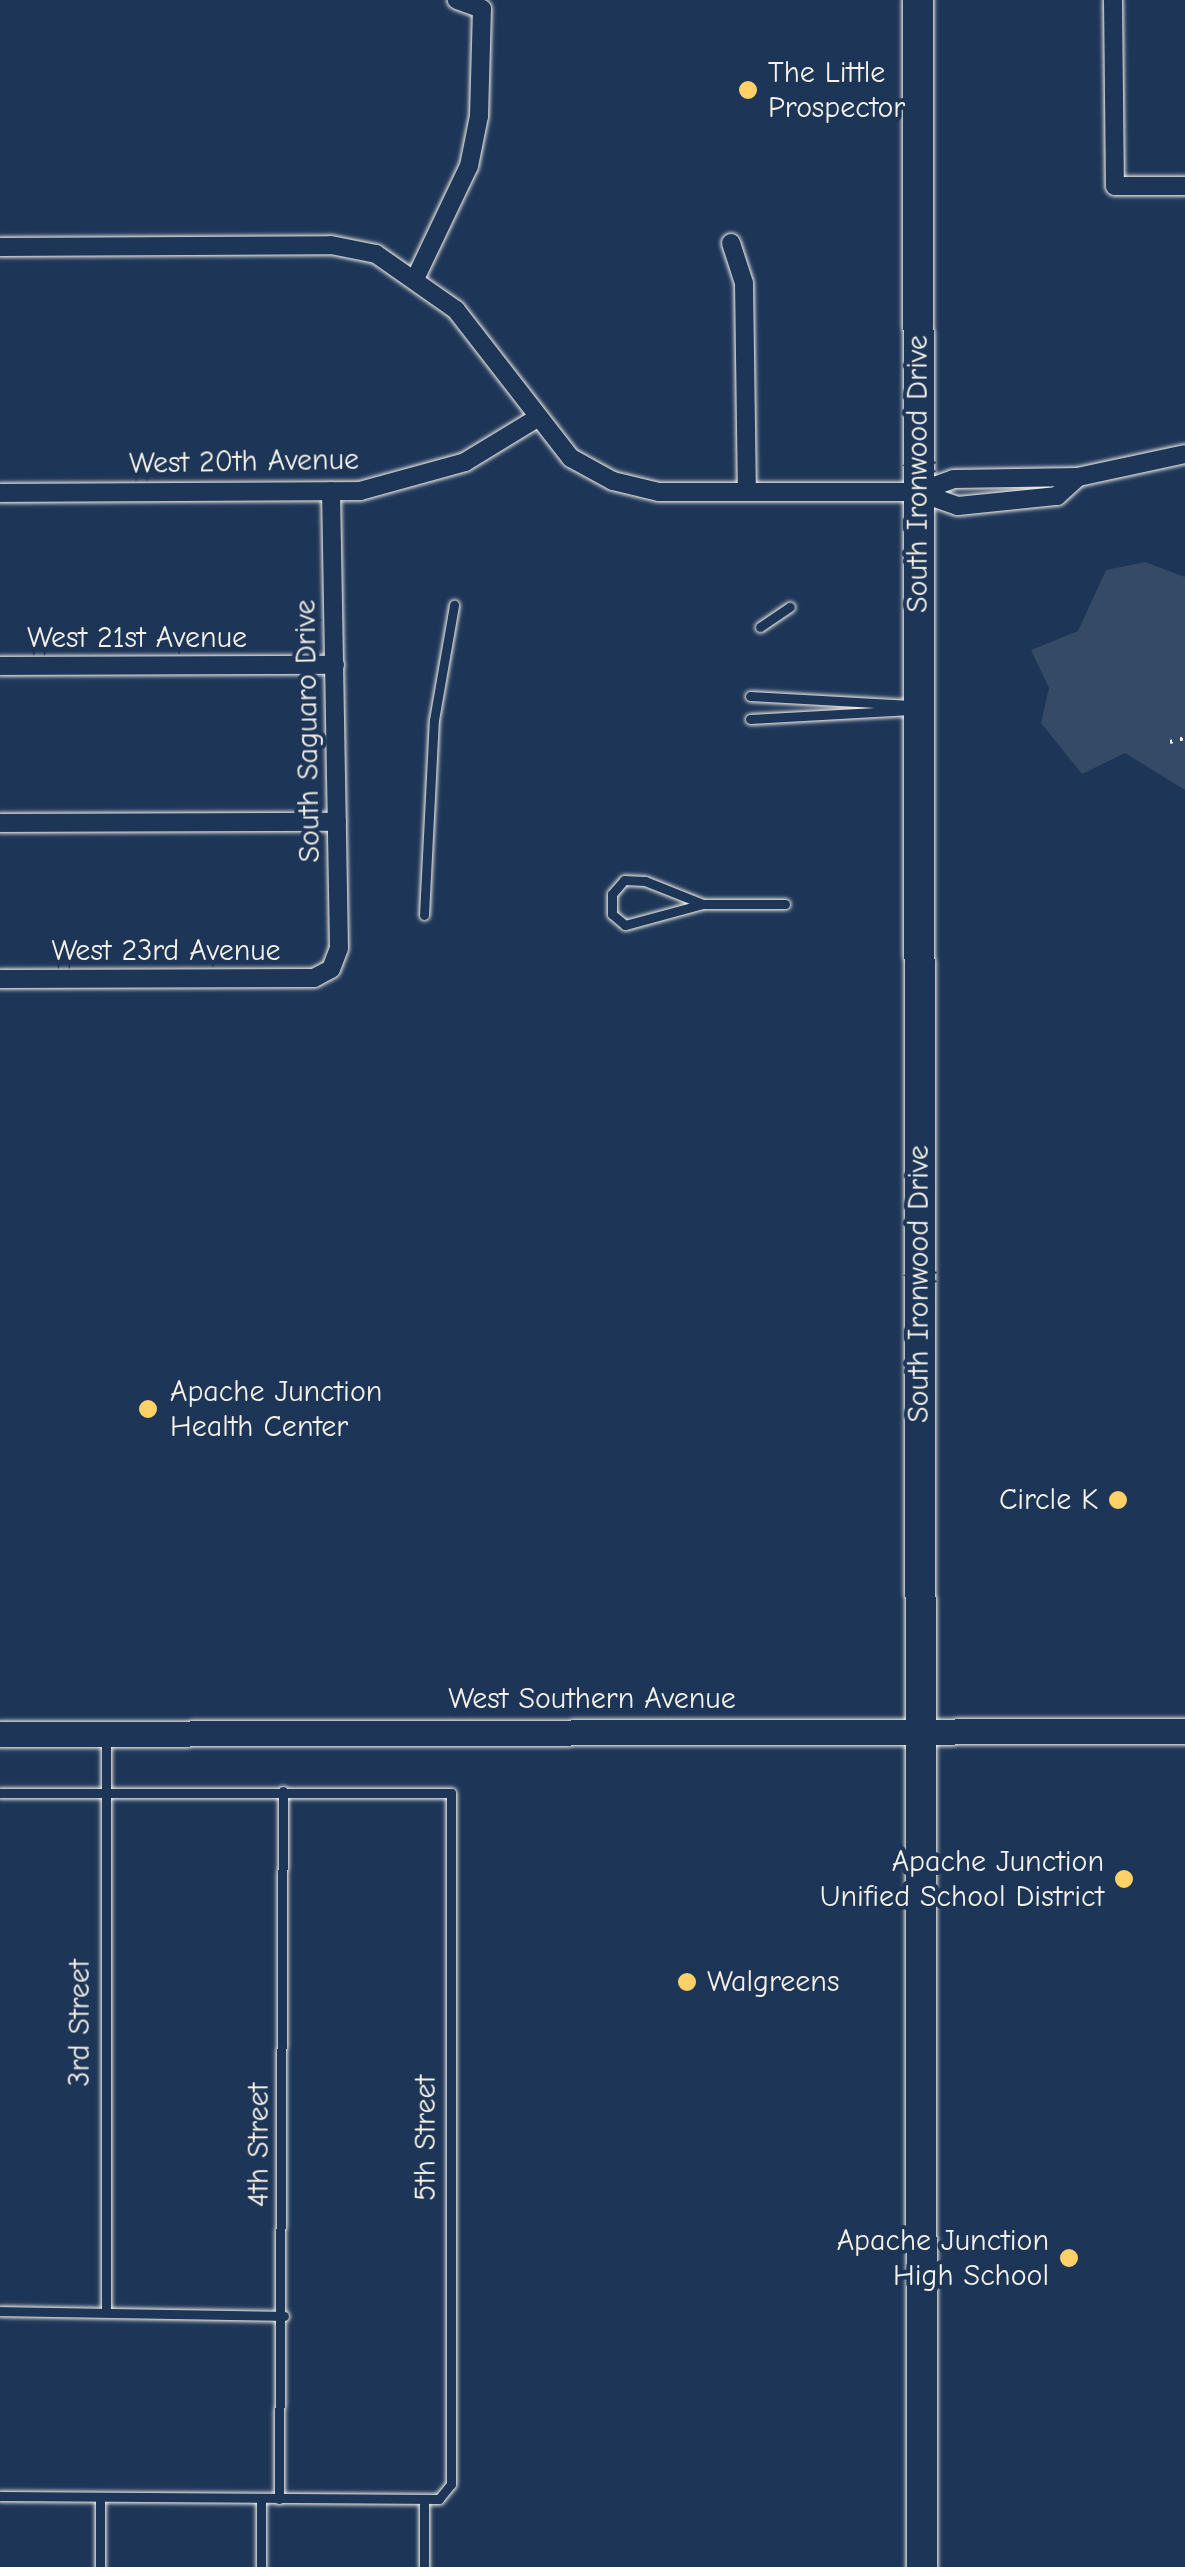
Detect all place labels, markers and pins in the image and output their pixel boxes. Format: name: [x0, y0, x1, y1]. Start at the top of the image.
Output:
place label: The Little Prospector: [768, 55, 905, 126]
marker: The Little Prospector: [737, 79, 759, 101]
place label: Apache Junction Health Center: [170, 1374, 382, 1444]
marker: Apache Junction Health Center: [135, 1396, 161, 1422]
place label: Circle K: [999, 1482, 1098, 1518]
marker: Circle K: [1107, 1489, 1129, 1511]
place label: Apache Junction Unified School District: [820, 1844, 1104, 1914]
marker: Apache Junction Unified School District: [1113, 1868, 1135, 1890]
place label: Walgreens: [707, 1964, 839, 2000]
marker: Walgreens: [676, 1971, 698, 1993]
place label: Apache Junction High School: [837, 2223, 1049, 2294]
marker: Apache Junction High School: [1058, 2247, 1080, 2269]

